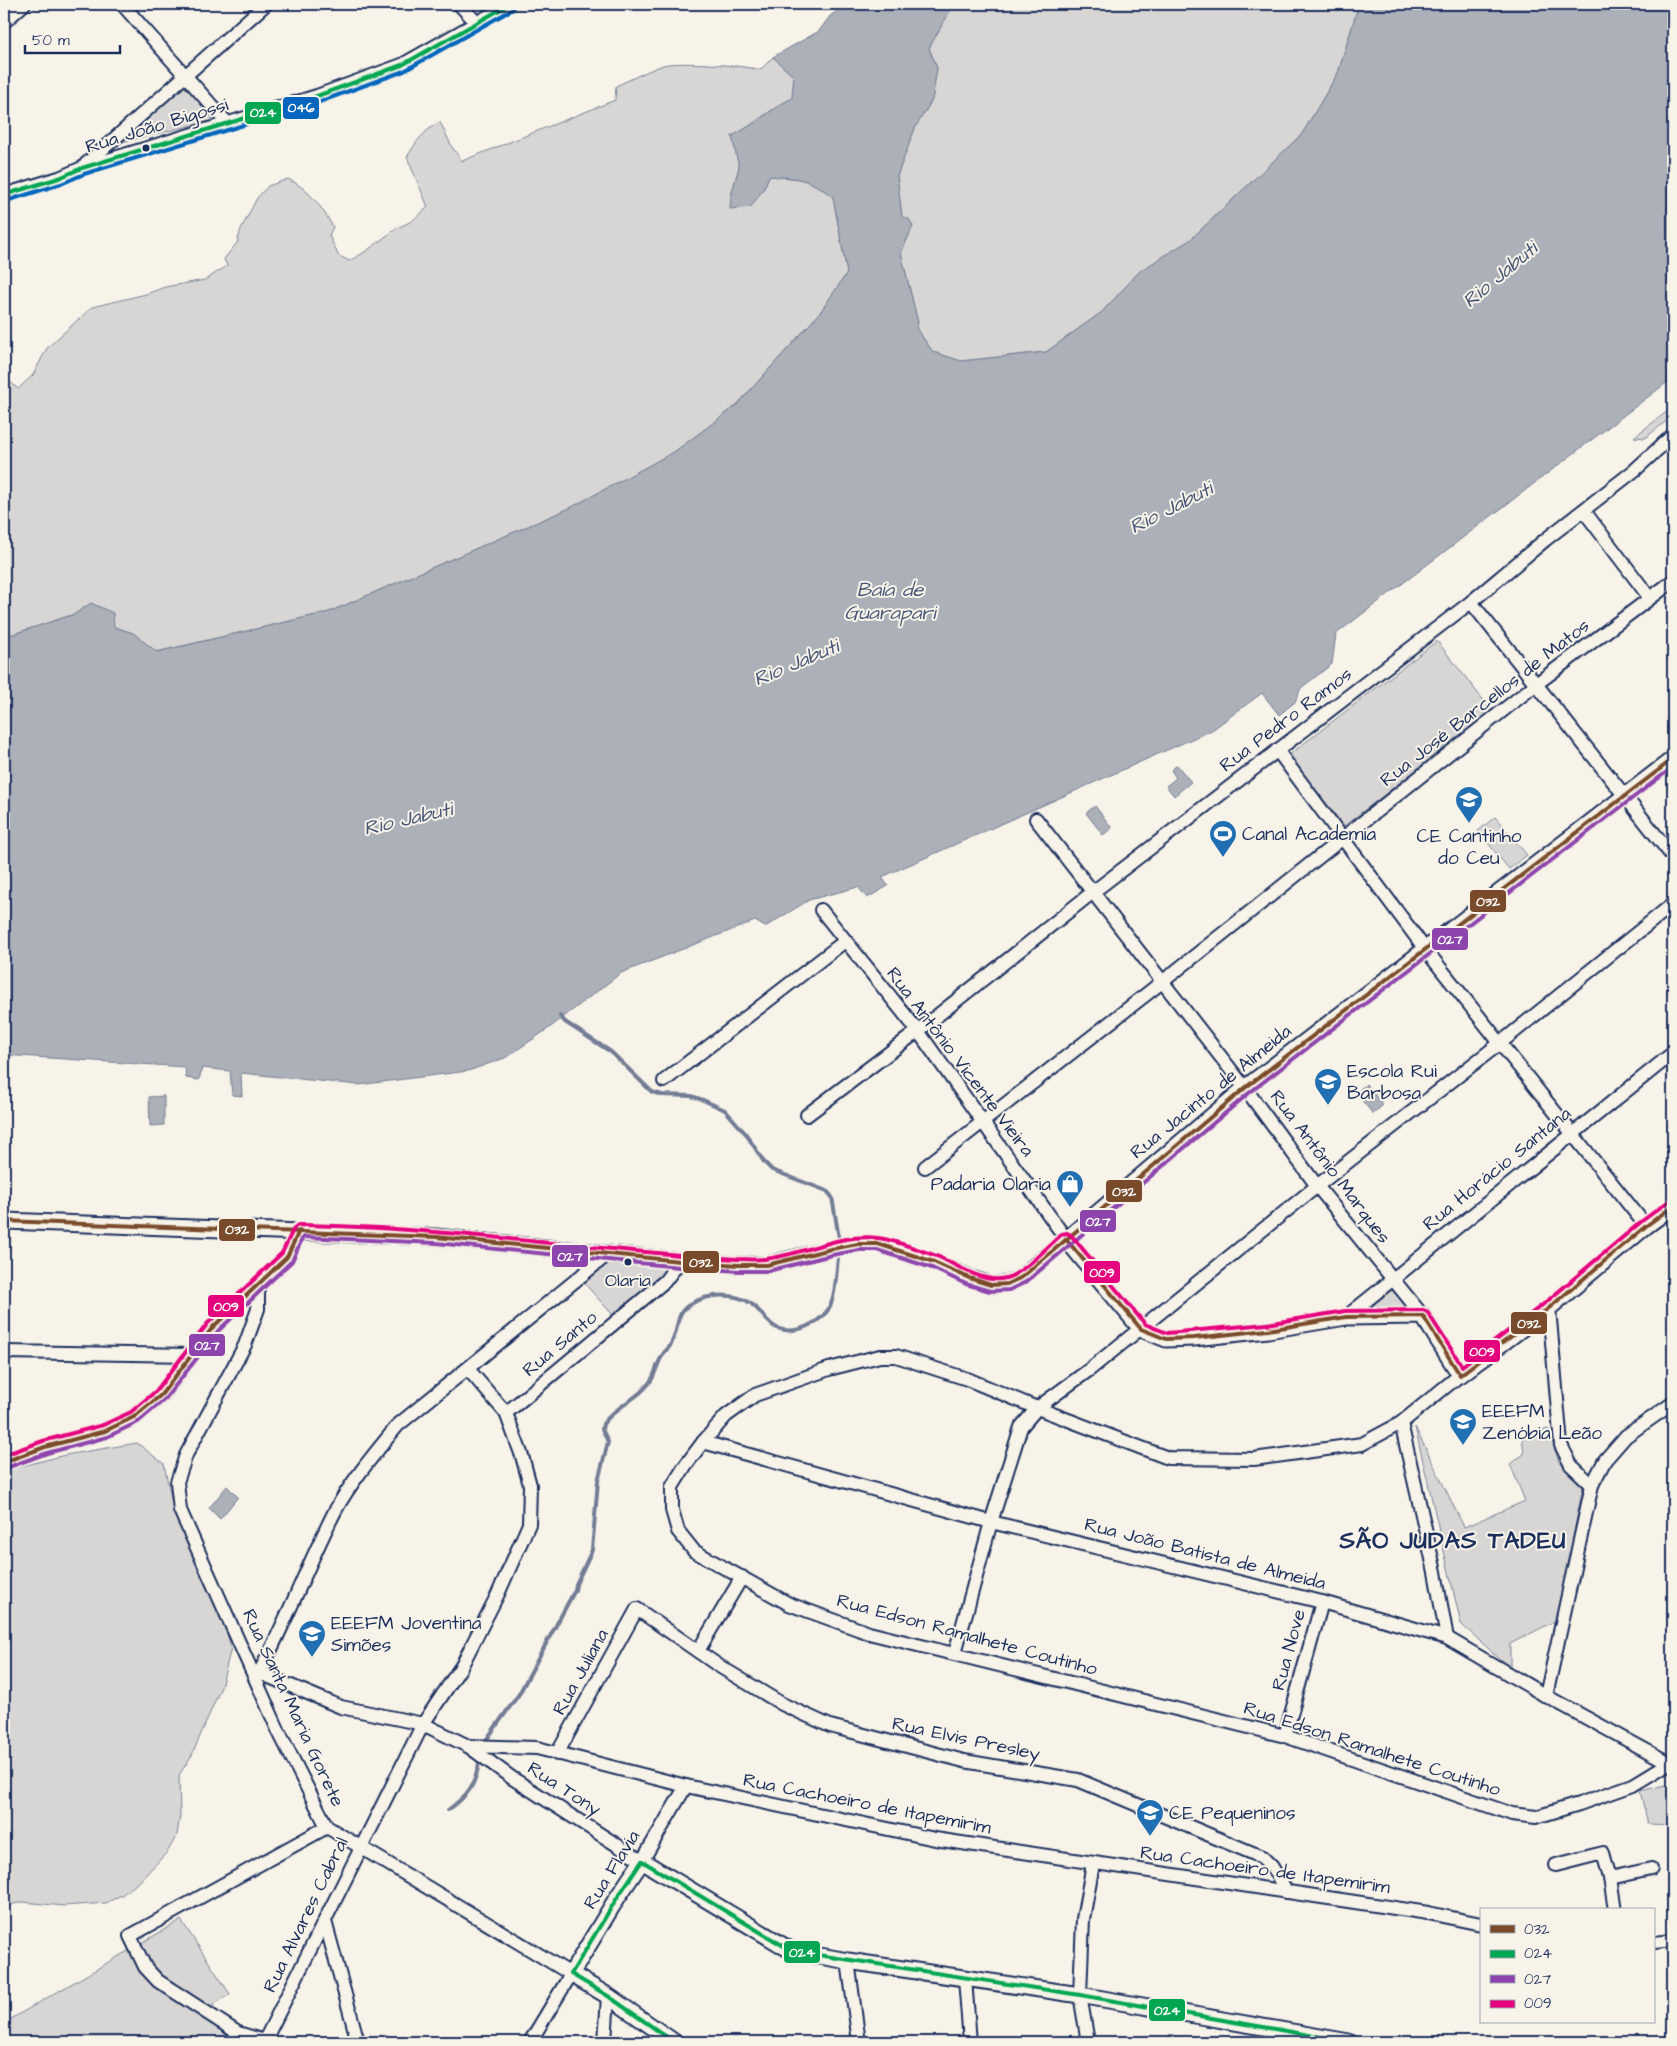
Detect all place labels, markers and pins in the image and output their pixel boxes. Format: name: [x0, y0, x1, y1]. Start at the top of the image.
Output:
unlabelled marker: [141, 143, 151, 153]
school or university icon: CE Cantinho do Ceu: [1454, 785, 1484, 824]
sports icon: Canal Academia: [1208, 819, 1238, 858]
place label: Canal Academia: [1242, 821, 1376, 848]
place label: CE Cantinho do Ceu: [1416, 823, 1522, 872]
place label: Escola Rui Barbosa: [1347, 1058, 1437, 1107]
school or university icon: Escola Rui Barbosa: [1313, 1067, 1343, 1106]
shop icon: Padaria Olaria: [1055, 1169, 1085, 1208]
place label: Padaria Olaria: [931, 1171, 1051, 1198]
marker: Olaria: [623, 1257, 633, 1267]
place label: Olaria: [605, 1268, 651, 1293]
place label: EEEFM Zenóbia Leão: [1482, 1398, 1602, 1447]
school or university icon: EEEFM Zenóbia Leão: [1448, 1407, 1478, 1446]
place label: EEEFM Joventina Simões: [331, 1610, 482, 1659]
school or university icon: EEEFM Joventina Simões: [297, 1619, 327, 1658]
school or university icon: CE Pequeninos: [1135, 1798, 1165, 1837]
place label: CE Pequeninos: [1169, 1800, 1296, 1827]

